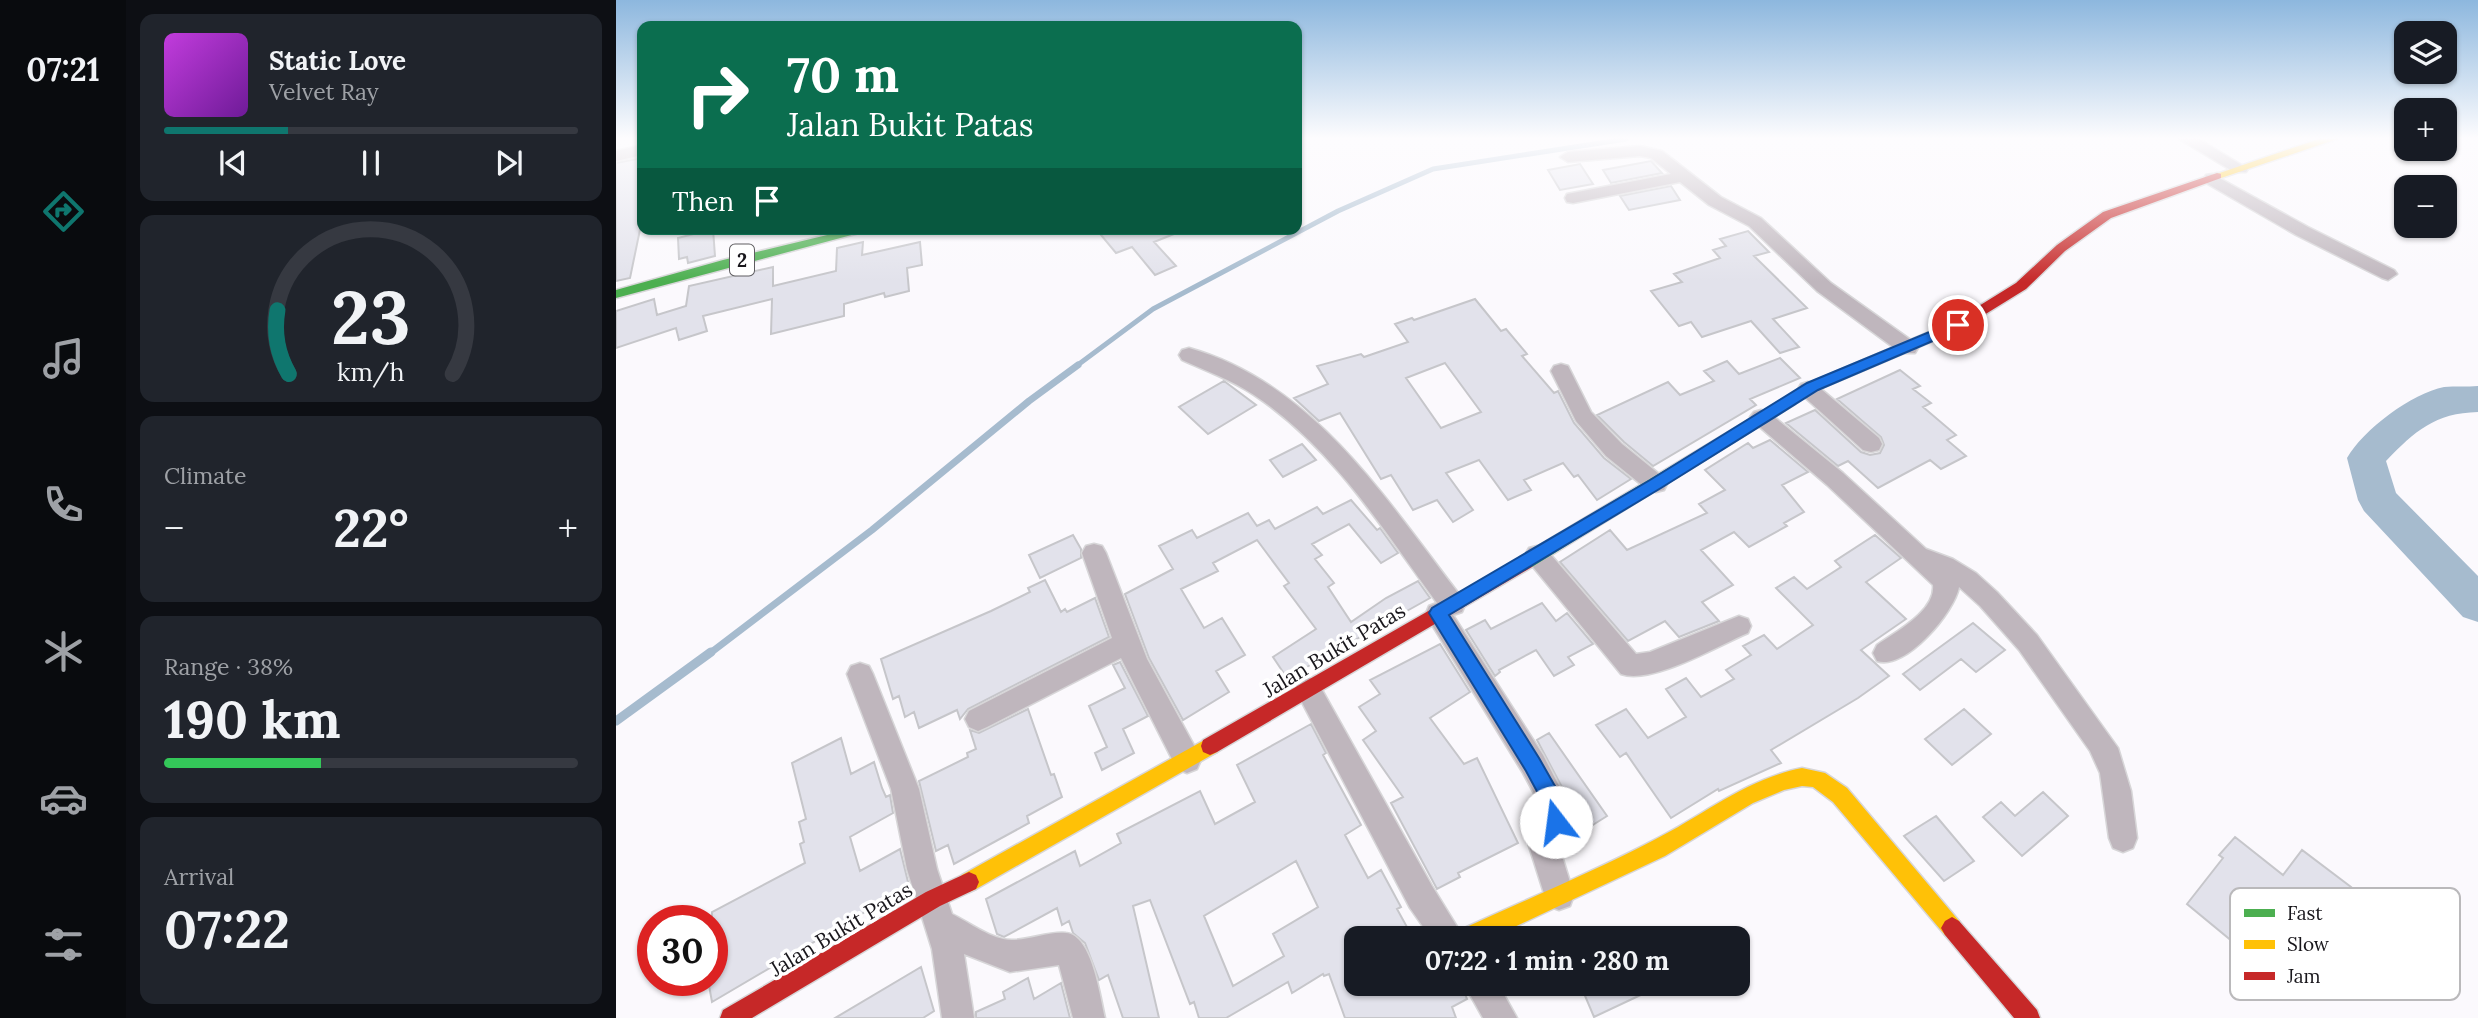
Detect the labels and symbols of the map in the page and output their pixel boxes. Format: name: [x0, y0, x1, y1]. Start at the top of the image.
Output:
road number: 2: [730, 244, 754, 276]
pin: [1928, 295, 1988, 355]
street label: Jalan Bukit Patas: [1257, 597, 1410, 704]
position arrow: [1519, 785, 1593, 859]
street label: Jalan Bukit Patas: [764, 876, 917, 983]
legend: [2230, 888, 2460, 1000]
text: Fast: [2287, 901, 2323, 925]
speed limit sign: 30: [637, 905, 728, 996]
text: Slow: [2287, 932, 2330, 956]
text: Jam: [2286, 964, 2321, 988]

